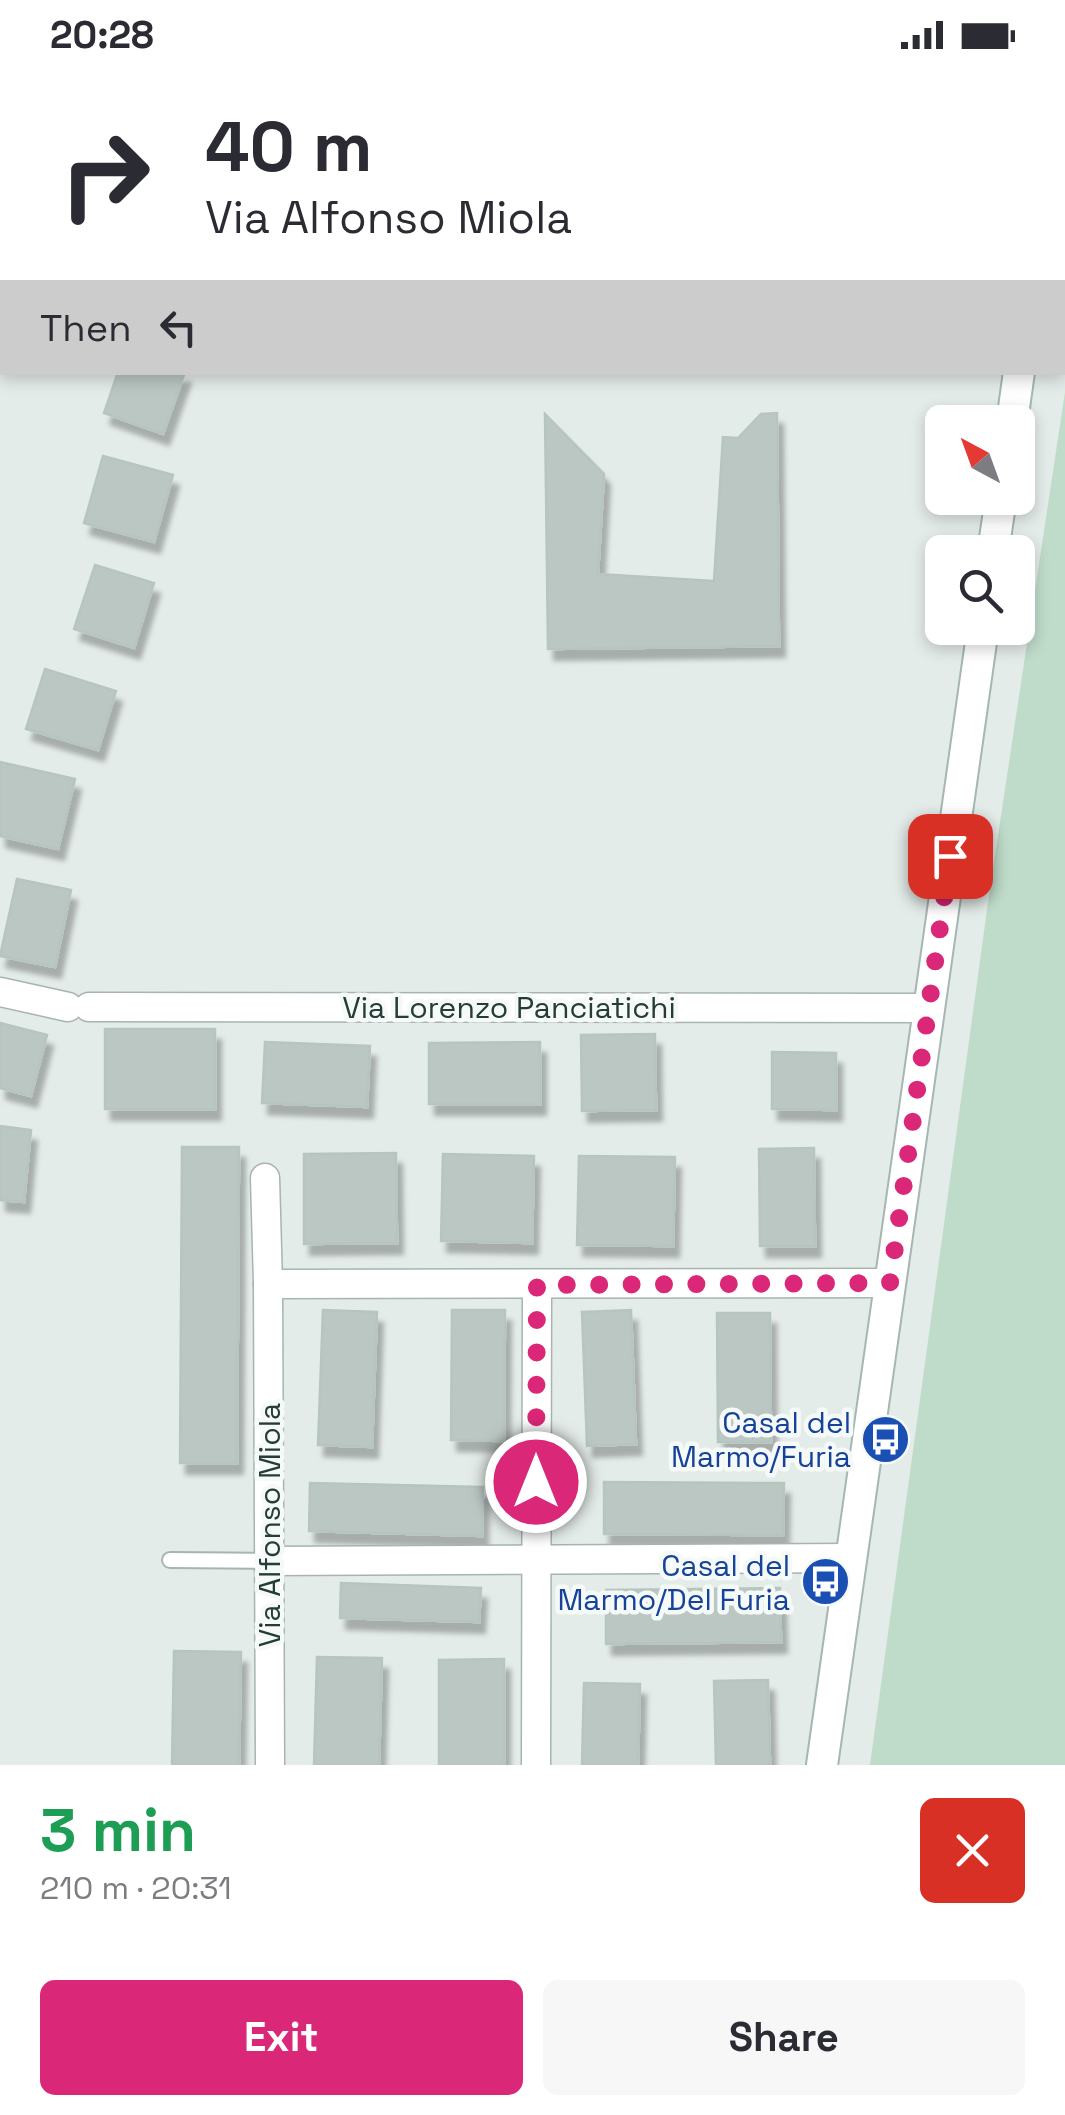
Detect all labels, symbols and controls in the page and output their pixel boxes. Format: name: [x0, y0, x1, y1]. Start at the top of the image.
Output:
text: 20:28: [50, 11, 154, 59]
text: 40 m: [205, 102, 372, 191]
icon: right: [40, 110, 170, 240]
text: Via Alfonso Miola: [205, 189, 572, 246]
icon: left: [151, 300, 206, 355]
text: Then: [40, 304, 131, 352]
north arrow: [925, 405, 1035, 515]
map controls: [925, 405, 1035, 645]
button: search: [925, 535, 1035, 645]
pin: [908, 814, 993, 899]
icon: arrive: [923, 829, 978, 884]
street label: Via Lorenzo Panciatichi: [342, 988, 676, 1027]
street label: Via Alfonso Miola: [250, 1403, 289, 1647]
place label: Casal del Marmo/Furia: [671, 1403, 851, 1476]
bus stop icon: Casal del Marmo/Furia: [860, 1413, 912, 1465]
position arrow: [484, 1430, 588, 1534]
place label: Casal del Marmo/Del Furia: [557, 1546, 790, 1619]
bus stop icon: Casal del Marmo/Del Furia: [799, 1556, 851, 1608]
text: 3 min: [40, 1792, 196, 1869]
button: close: [920, 1798, 1025, 1903]
text: 210 m · 20:31: [40, 1868, 232, 1908]
button: Exit: [40, 1980, 523, 2095]
button: Share: [543, 1980, 1025, 2095]

